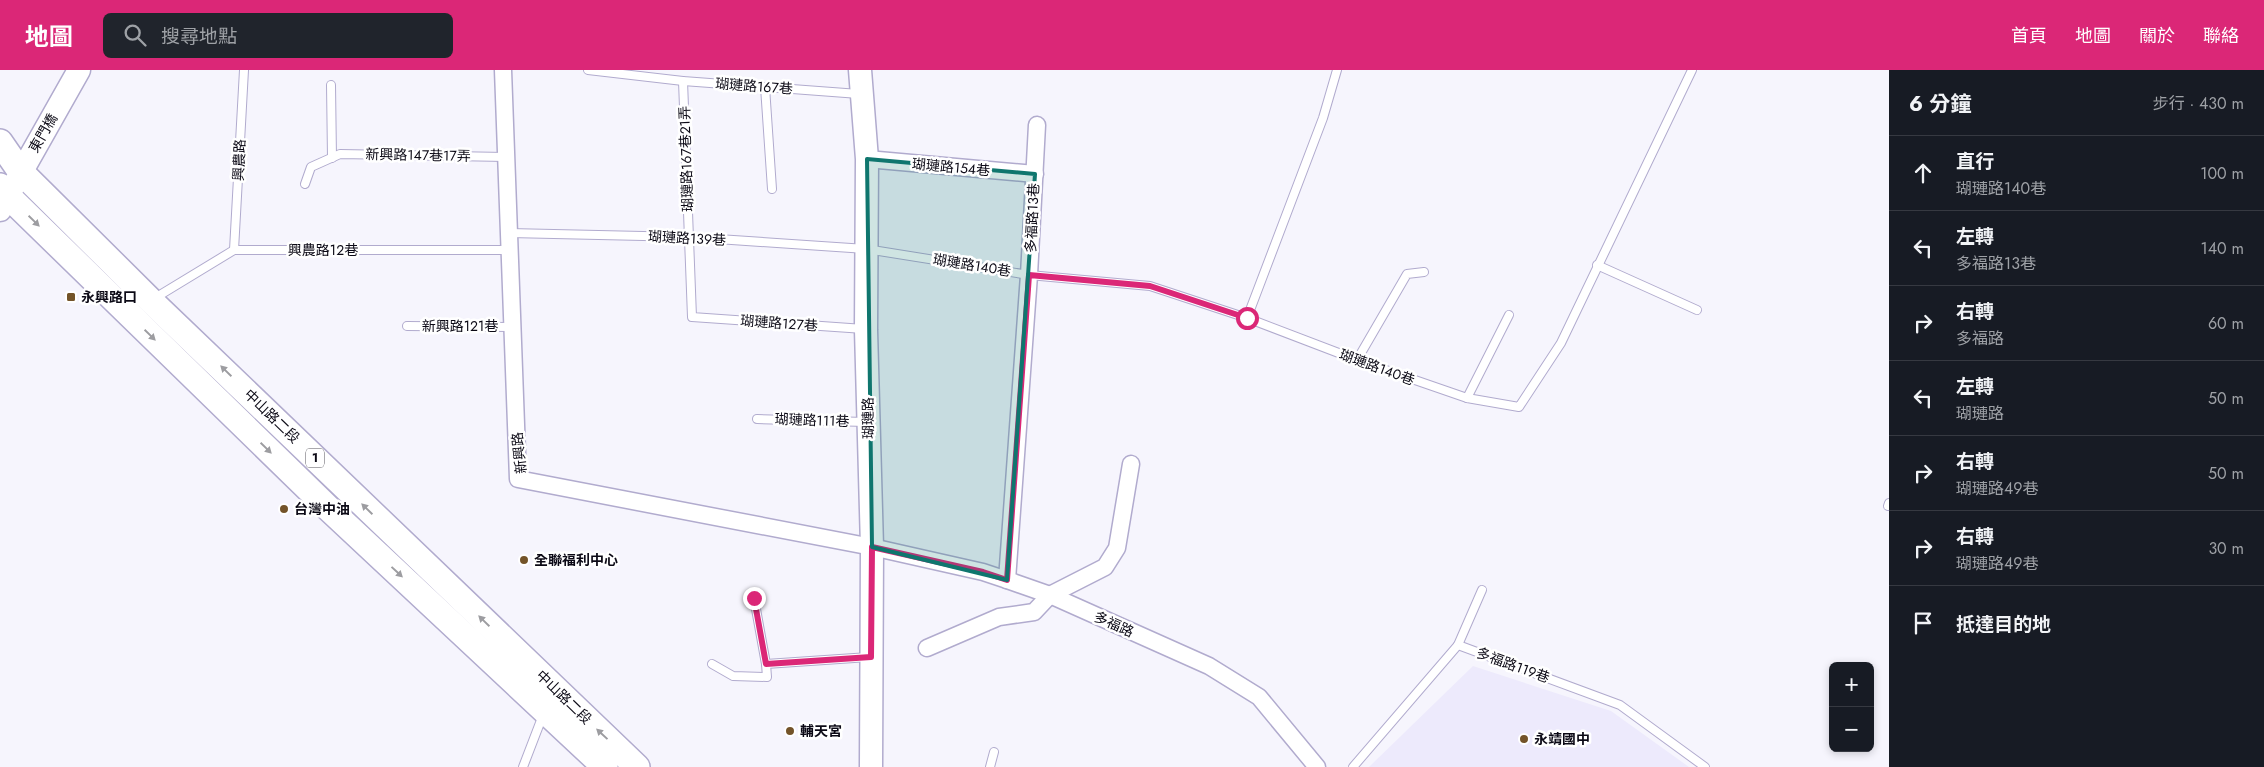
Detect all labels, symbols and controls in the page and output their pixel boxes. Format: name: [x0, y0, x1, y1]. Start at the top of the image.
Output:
search box: [103, 13, 453, 58]
text: 地圖: [25, 19, 73, 54]
icon: search: [121, 21, 149, 49]
text: 搜尋地點: [161, 23, 237, 50]
text: 首頁: [2011, 23, 2047, 49]
text: 地圖: [2075, 23, 2111, 49]
text: 關於: [2139, 23, 2175, 49]
text: 聯絡: [2203, 23, 2239, 49]
street label: 瑚璉路167巷: [715, 73, 793, 99]
text: 6 分鐘: [1909, 89, 1971, 119]
text: 步行 · 430 m: [2153, 92, 2244, 115]
street label: 瑚璉路167巷21弄: [674, 106, 698, 212]
street label: 東門橋: [24, 110, 62, 156]
street label: 興農路: [228, 139, 250, 181]
street label: 新興路147巷17弄: [365, 144, 471, 166]
text: 直行: [1956, 148, 1994, 175]
street label: 瑚璉路154巷: [911, 154, 991, 180]
icon: ahead: [1909, 159, 1937, 187]
text: 100 m: [2200, 162, 2244, 185]
text: 瑚璉路140巷: [1956, 177, 2046, 200]
street label: 多福路13巷: [1020, 183, 1044, 253]
one-way arrow: [27, 215, 39, 227]
text: 左轉: [1956, 223, 1994, 250]
street label: 瑚璉路139巷: [648, 226, 726, 250]
icon: left: [1909, 234, 1937, 262]
text: 140 m: [2201, 237, 2244, 260]
street label: 興農路12巷: [288, 240, 358, 260]
street label: 瑚璉路140巷: [931, 249, 1013, 281]
text: 多福路13巷: [1956, 252, 2036, 275]
place label: 永興路口: [81, 287, 137, 307]
marker: 永興路口: [65, 291, 77, 303]
text: 右轉: [1956, 298, 1994, 325]
route start: [1236, 307, 1259, 330]
icon: right: [1909, 309, 1937, 337]
street label: 瑚璉路127巷: [740, 310, 818, 336]
text: 60 m: [2208, 312, 2244, 335]
street label: 新興路121巷: [422, 316, 498, 336]
text: 多福路: [1956, 327, 2004, 350]
one-way arrow: [144, 329, 156, 341]
street label: 瑚璉路140巷: [1337, 344, 1417, 390]
one-way arrow: [220, 365, 232, 377]
text: 左轉: [1956, 373, 1994, 400]
street label: 中山路二段: [240, 384, 304, 448]
icon: left: [1909, 384, 1937, 412]
text: 50 m: [2208, 387, 2244, 410]
street label: 瑚璉路: [858, 397, 878, 439]
text: 瑚璉路: [1956, 402, 2004, 425]
street label: 瑚璉路111巷: [774, 409, 850, 431]
street label: 新興路: [507, 431, 531, 475]
one-way arrow: [260, 442, 272, 454]
road number: 1: [306, 448, 324, 468]
text: 右轉: [1956, 448, 1994, 475]
icon: right: [1909, 459, 1937, 487]
text: 50 m: [2208, 462, 2244, 485]
text: 瑚璉路49巷: [1956, 477, 2039, 500]
place label: 台灣中油: [294, 499, 350, 519]
marker: 台灣中油: [278, 503, 290, 515]
one-way arrow: [362, 503, 374, 515]
text: 右轉: [1956, 523, 1994, 550]
icon: right: [1909, 534, 1937, 562]
text: 30 m: [2208, 537, 2244, 560]
place label: 全聯福利中心: [534, 550, 618, 570]
text: 瑚璉路49巷: [1956, 552, 2039, 575]
marker: 全聯福利中心: [518, 554, 530, 566]
one-way arrow: [390, 566, 402, 578]
route end: [743, 587, 766, 610]
street label: 多福路: [1091, 606, 1137, 642]
icon: arrive: [1909, 609, 1937, 637]
text: 抵達目的地: [1956, 611, 2051, 638]
one-way arrow: [479, 615, 491, 627]
street label: 多福路119巷: [1474, 642, 1552, 688]
map controls: [1829, 662, 1874, 752]
button: +: [1829, 662, 1874, 707]
street label: 中山路二段: [532, 665, 596, 729]
button: −: [1829, 707, 1874, 752]
place label: 輔天宮: [800, 721, 842, 741]
marker: 輔天宮: [784, 725, 796, 737]
one-way arrow: [596, 728, 608, 740]
place label: 永靖國中: [1534, 729, 1590, 749]
marker: 永靖國中: [1518, 733, 1530, 745]

